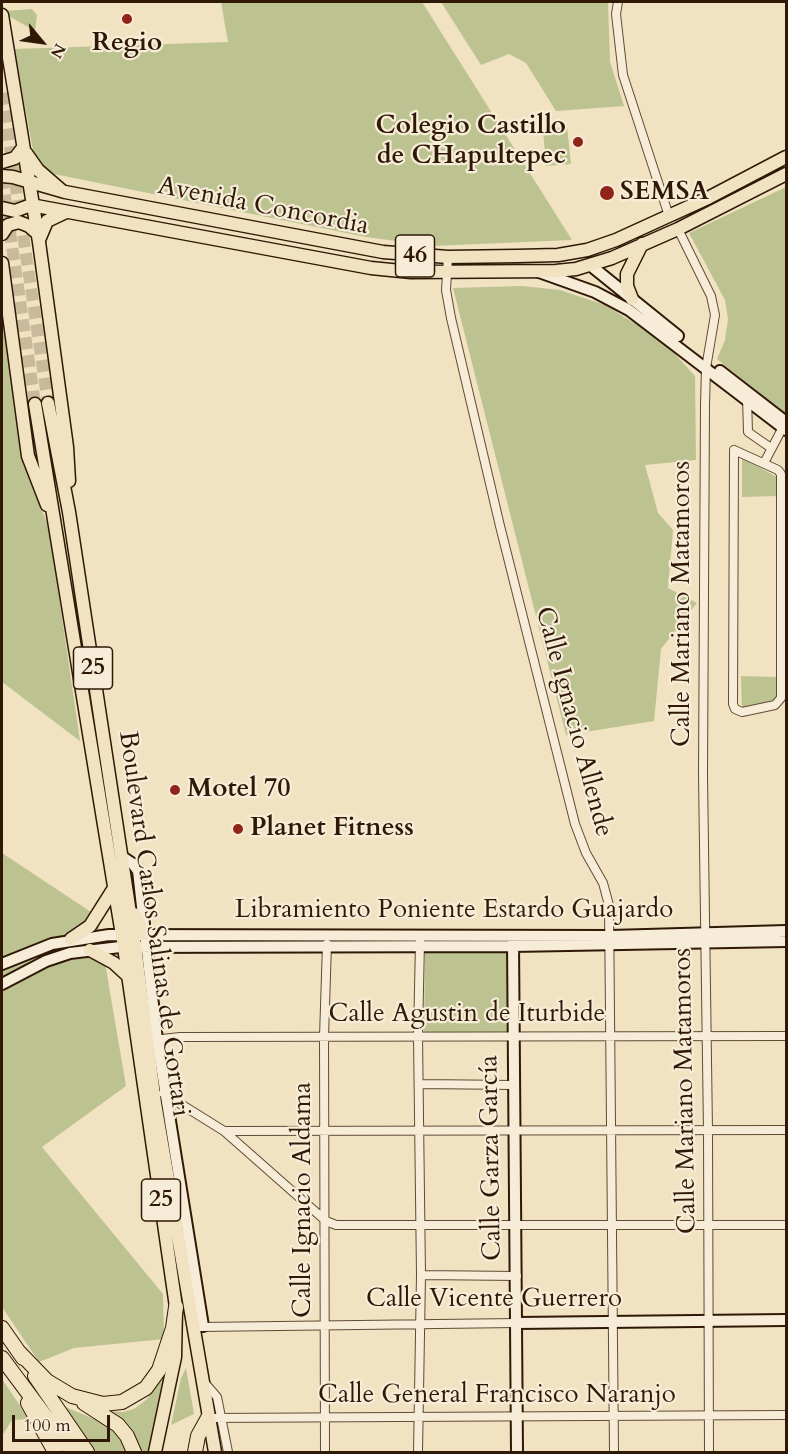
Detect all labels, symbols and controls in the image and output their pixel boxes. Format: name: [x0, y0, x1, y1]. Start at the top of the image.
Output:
north arrow: [12, 12, 72, 72]
marker: Regio: [120, 12, 134, 26]
place label: Regio: [92, 28, 162, 60]
text: N: [45, 39, 71, 62]
place label: Colegio Castillo de CHapultepec: [376, 111, 566, 172]
marker: Colegio Castillo de CHapultepec: [571, 135, 585, 149]
street label: Avenida Concordia: [155, 171, 371, 243]
place label: SEMSA: [620, 177, 709, 209]
marker: SEMSA: [598, 184, 616, 202]
road number: 46: [396, 235, 434, 277]
street label: Calle Mariano Matamoros: [667, 461, 699, 747]
street label: Calle Ignacio Allende: [527, 604, 619, 840]
road number: 25: [74, 647, 112, 689]
street label: Boulevard Carlos Salinas de Gortari: [110, 729, 196, 1119]
place label: Motel 70: [187, 774, 291, 806]
marker: Motel 70: [168, 783, 182, 797]
place label: Planet Fitness: [250, 813, 414, 845]
marker: Planet Fitness: [231, 822, 245, 836]
street label: Libramiento Poniente Estardo Guajardo: [235, 895, 673, 927]
street label: Calle Mariano Matamoros: [668, 948, 704, 1234]
street label: Calle Agustin de Iturbide: [329, 999, 605, 1031]
street label: Calle Garza García: [475, 1055, 509, 1261]
street label: Calle Ignacio Aldama: [288, 1082, 320, 1318]
road number: 25: [142, 1179, 180, 1221]
street label: Calle Vicente Guerrero: [366, 1284, 622, 1316]
street label: Calle General Francisco Naranjo: [318, 1380, 676, 1412]
scale bar: [15, 1403, 112, 1441]
text: 100 m: [23, 1413, 71, 1438]

